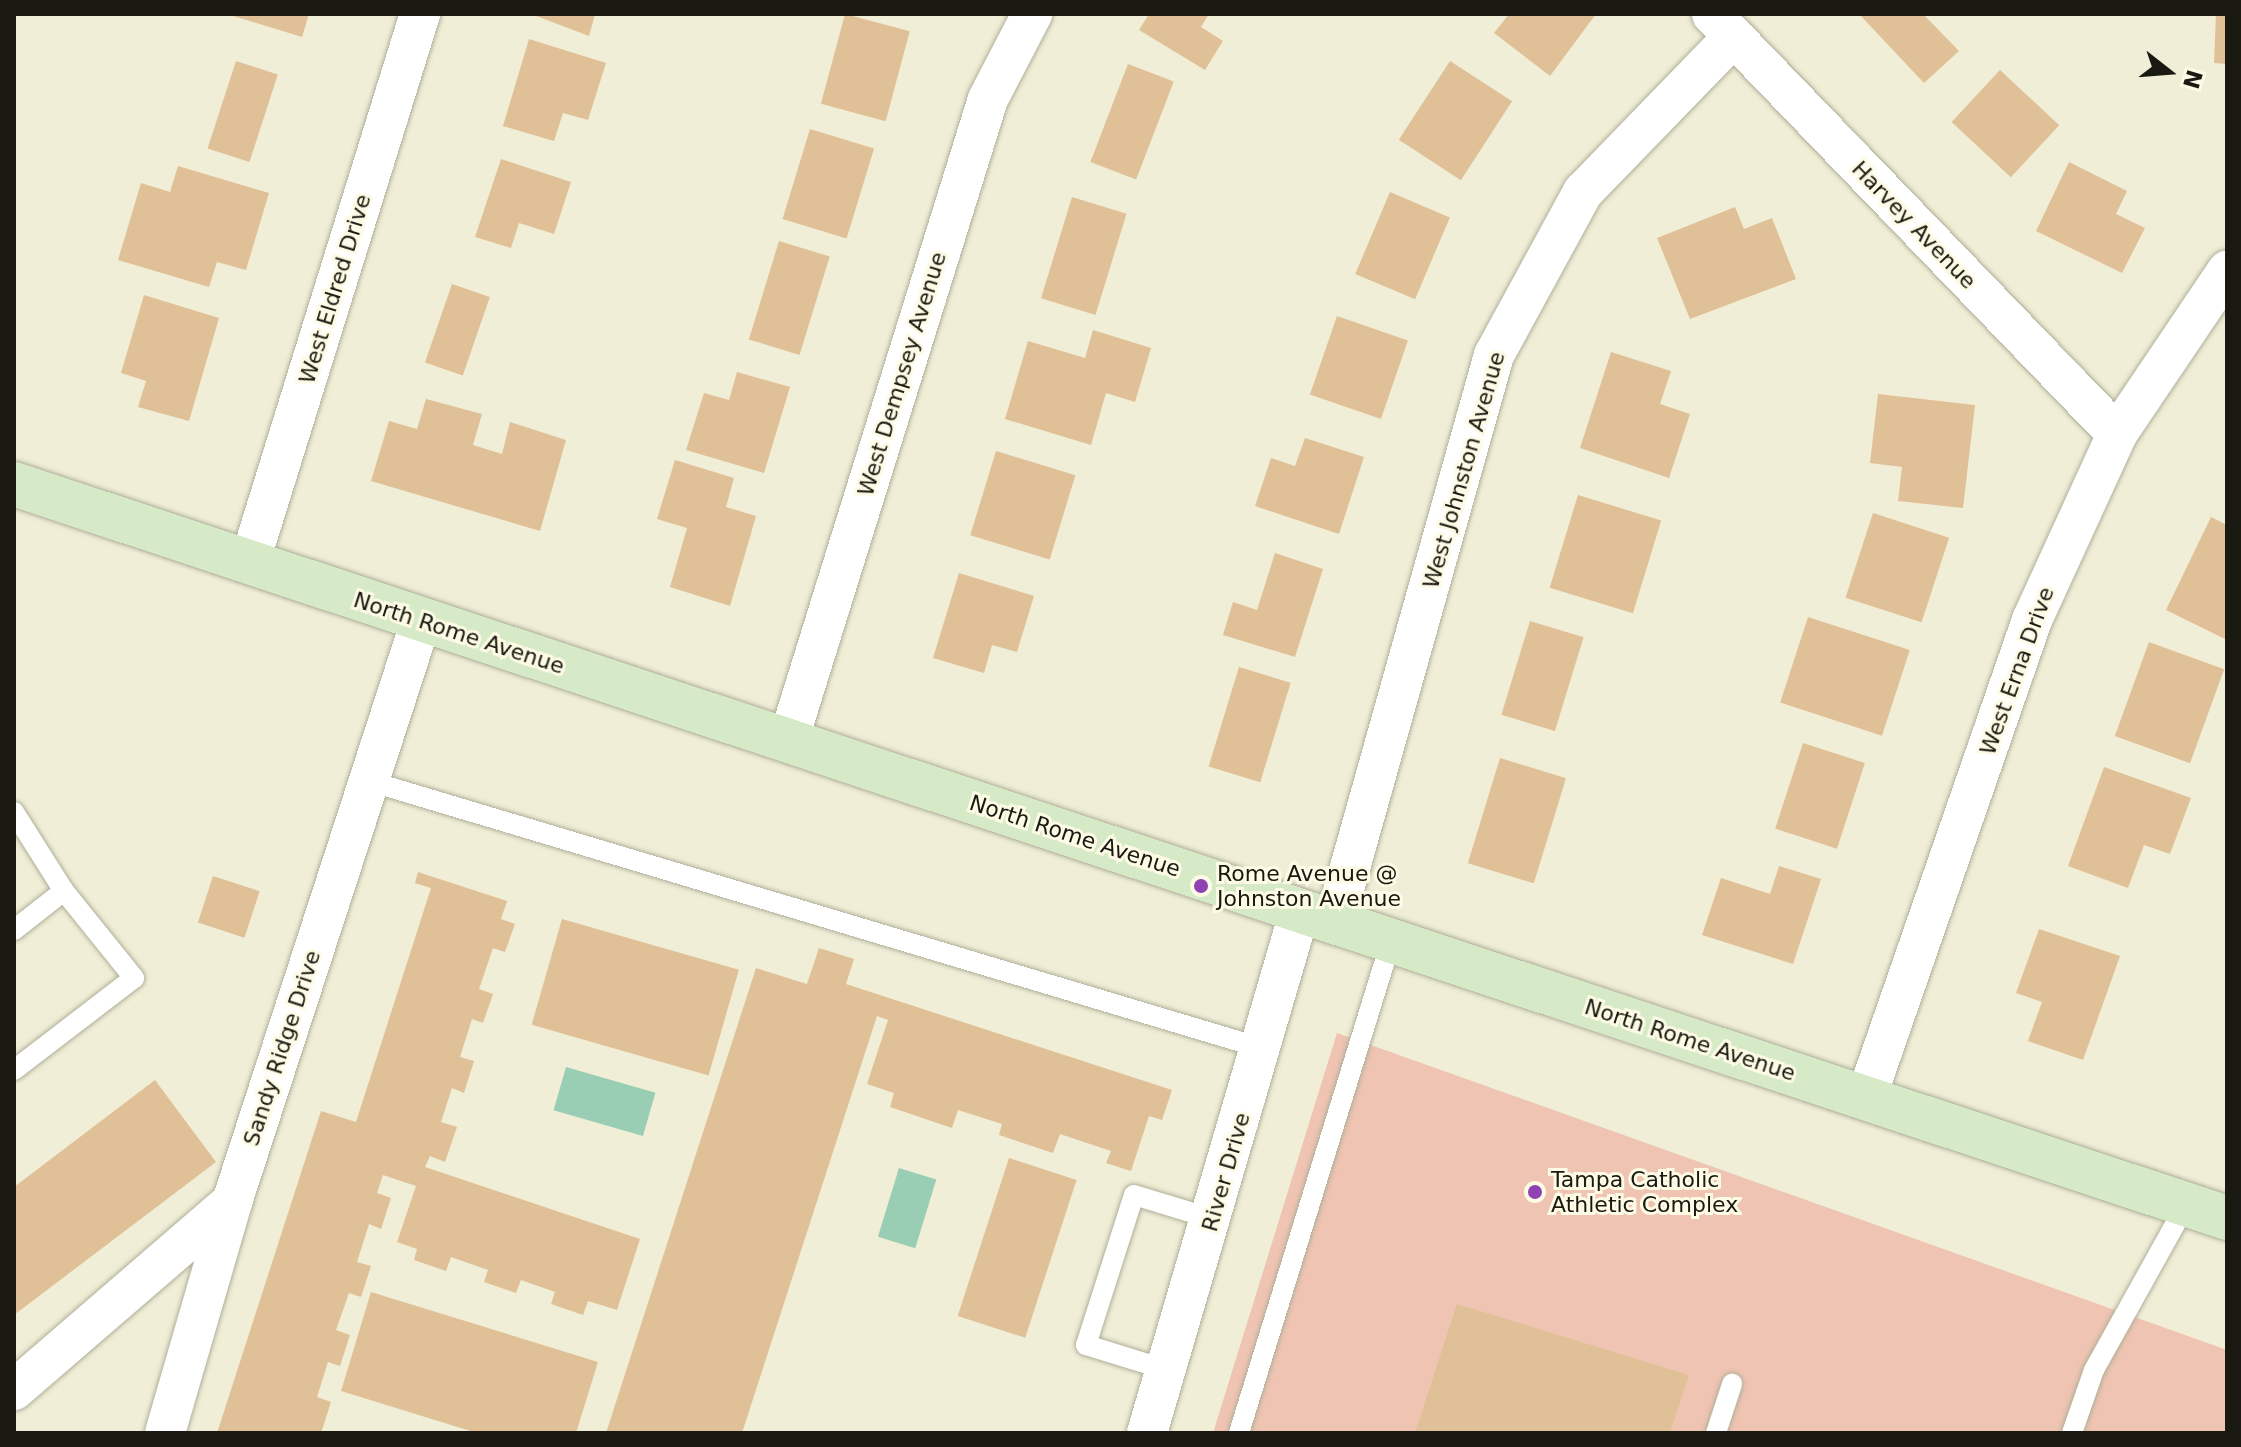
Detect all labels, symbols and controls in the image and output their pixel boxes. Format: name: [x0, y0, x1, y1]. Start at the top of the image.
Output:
north arrow: [2129, 32, 2209, 112]
text: N: [2178, 67, 2207, 92]
street label: Harvey Avenue: [1846, 156, 1982, 294]
street label: West Eldred Drive: [294, 191, 376, 387]
street label: West Dempsey Avenue: [852, 249, 952, 499]
street label: West Johnston Avenue: [1418, 349, 1510, 591]
street label: West Erna Drive: [1974, 583, 2060, 759]
street label: North Rome Avenue: [350, 586, 568, 680]
street label: North Rome Avenue: [966, 789, 1184, 883]
place label: Rome Avenue @ Johnston Avenue: [1217, 860, 1401, 912]
marker: Rome Avenue @ Johnston Avenue: [1192, 877, 1210, 895]
street label: Sandy Ridge Drive: [238, 947, 326, 1149]
street label: North Rome Avenue: [1581, 993, 1799, 1087]
street label: River Drive: [1196, 1109, 1256, 1235]
place label: Tampa Catholic Athletic Complex: [1551, 1166, 1738, 1218]
marker: Tampa Catholic Athletic Complex: [1526, 1183, 1544, 1201]

